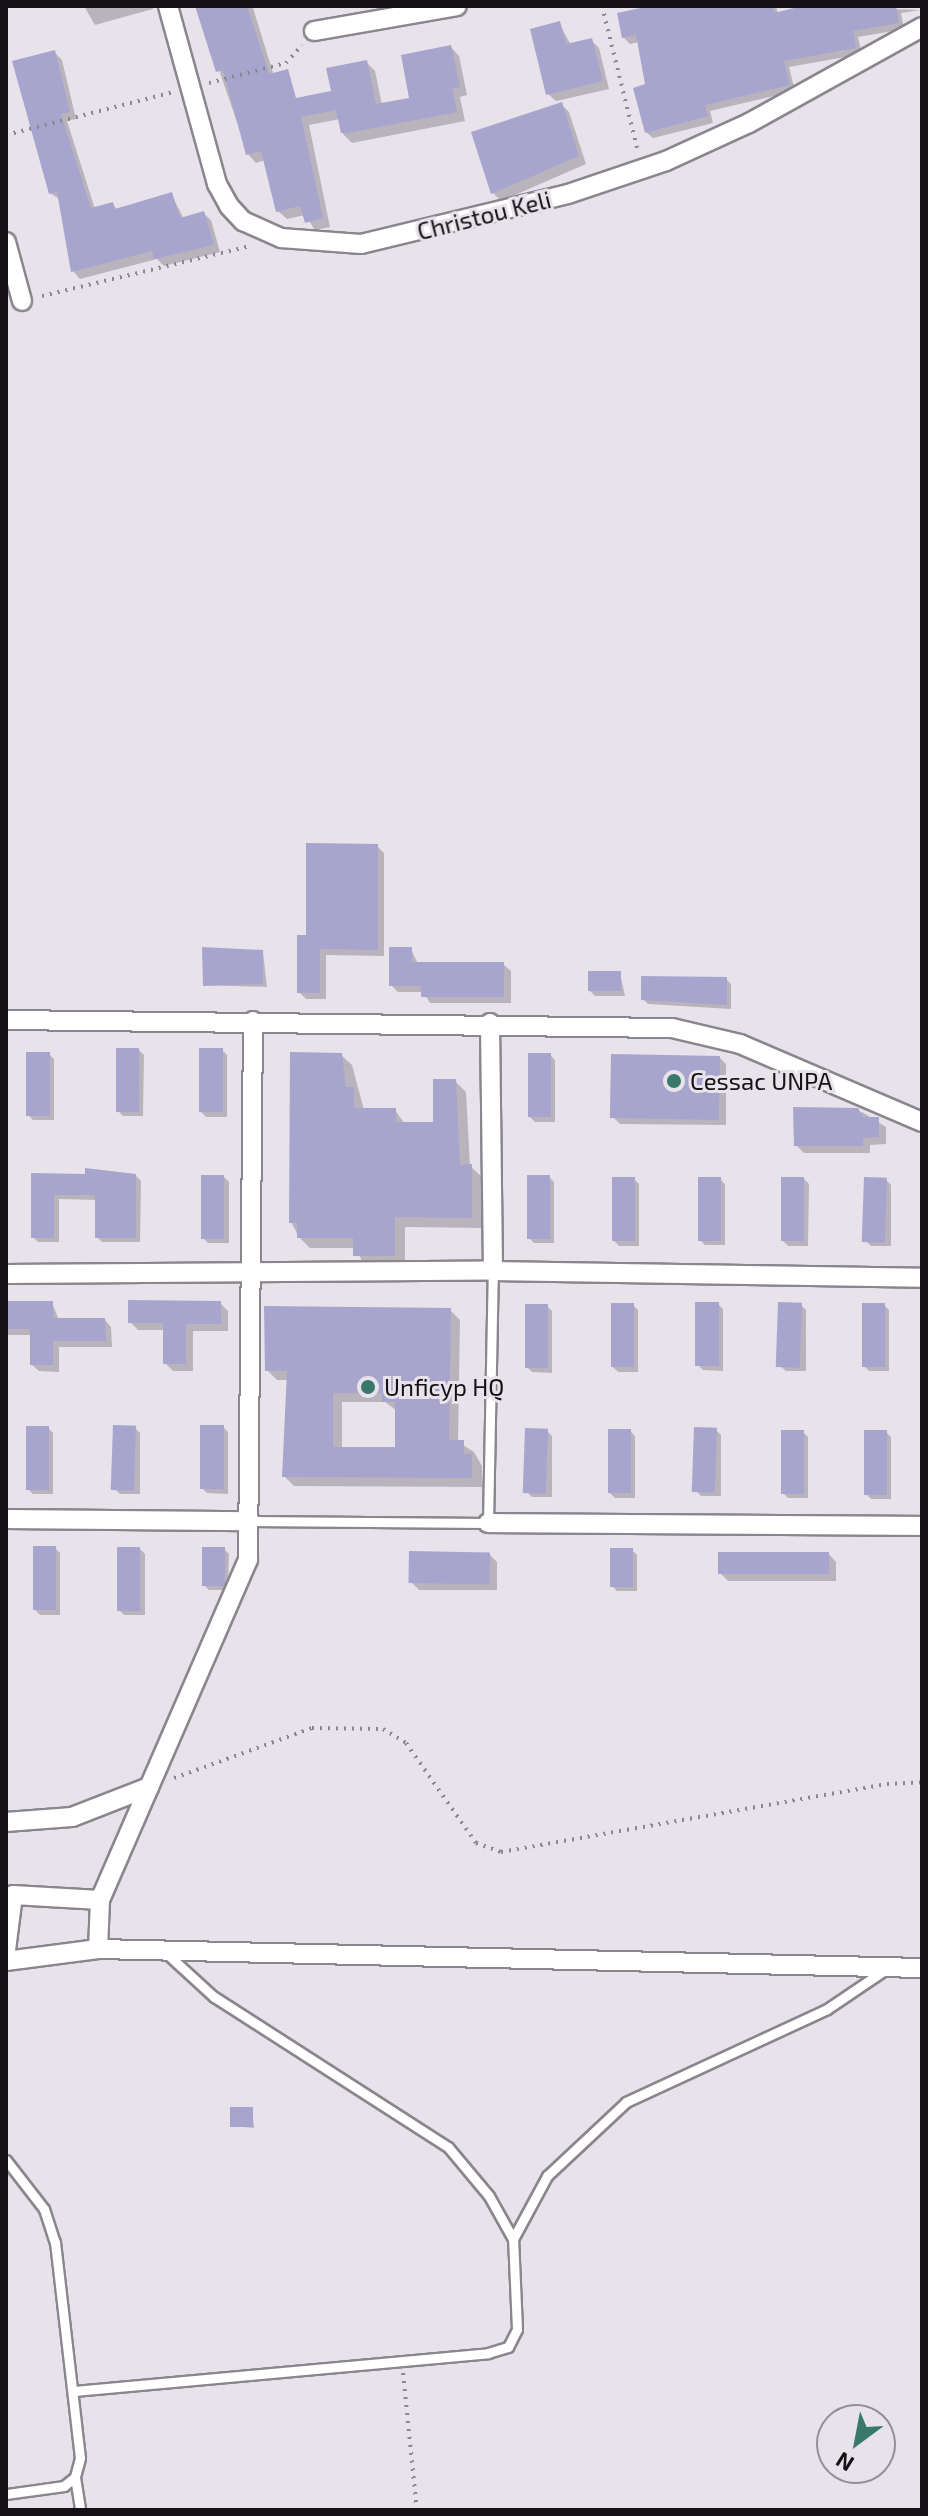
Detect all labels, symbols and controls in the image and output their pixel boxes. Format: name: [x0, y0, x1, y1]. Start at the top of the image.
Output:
street label: Christou Keli: [414, 184, 554, 246]
place label: Cessac UNPA: [690, 1067, 832, 1095]
marker: Cessac UNPA: [665, 1072, 683, 1090]
place label: Unficyp HQ: [384, 1373, 504, 1401]
marker: Unficyp HQ: [359, 1378, 377, 1396]
north arrow: [816, 2404, 896, 2484]
text: N: [831, 2447, 858, 2478]

